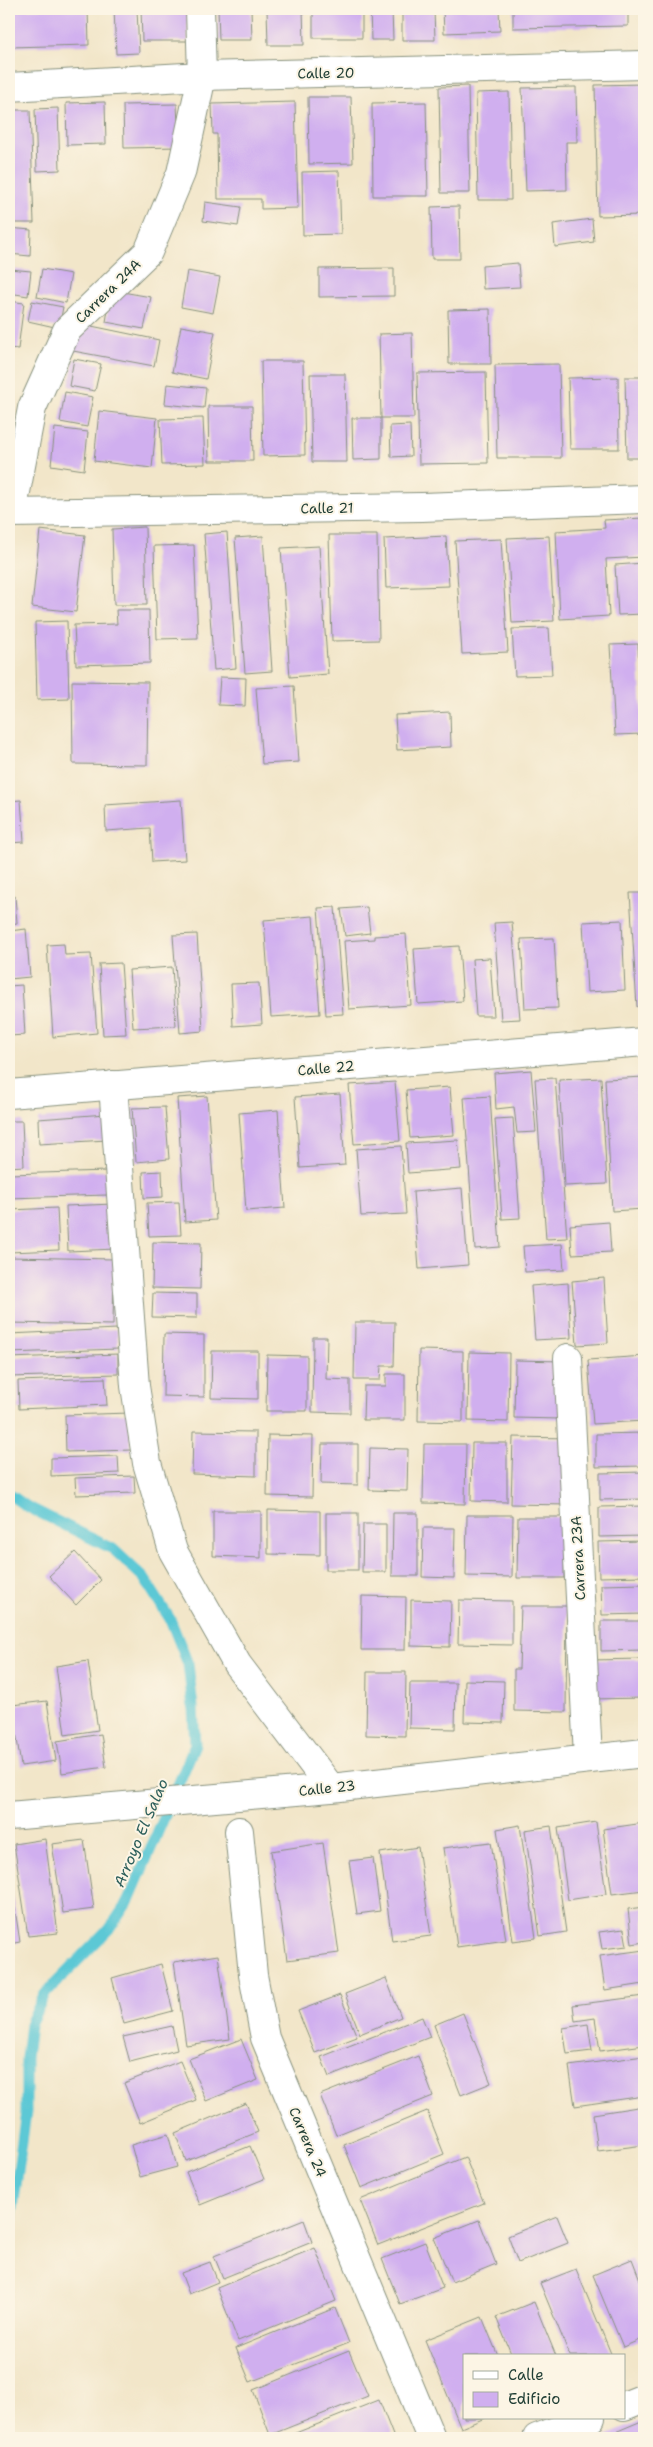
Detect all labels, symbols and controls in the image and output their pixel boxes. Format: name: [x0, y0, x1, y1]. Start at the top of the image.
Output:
street label: Calle 20: [297, 64, 355, 82]
street label: Carrera 24A: [71, 255, 145, 327]
street label: Calle 21: [300, 499, 354, 517]
street label: Calle 22: [297, 1057, 355, 1079]
street label: Carrera 23A: [567, 1515, 589, 1601]
water label: Arroyo El Salao: [109, 1776, 173, 1890]
street label: Calle 23: [298, 1776, 356, 1800]
street label: Carrera 24: [285, 2104, 331, 2180]
legend: [463, 2354, 626, 2420]
text: Calle: [508, 2365, 544, 2385]
text: Edificio: [508, 2389, 560, 2409]

